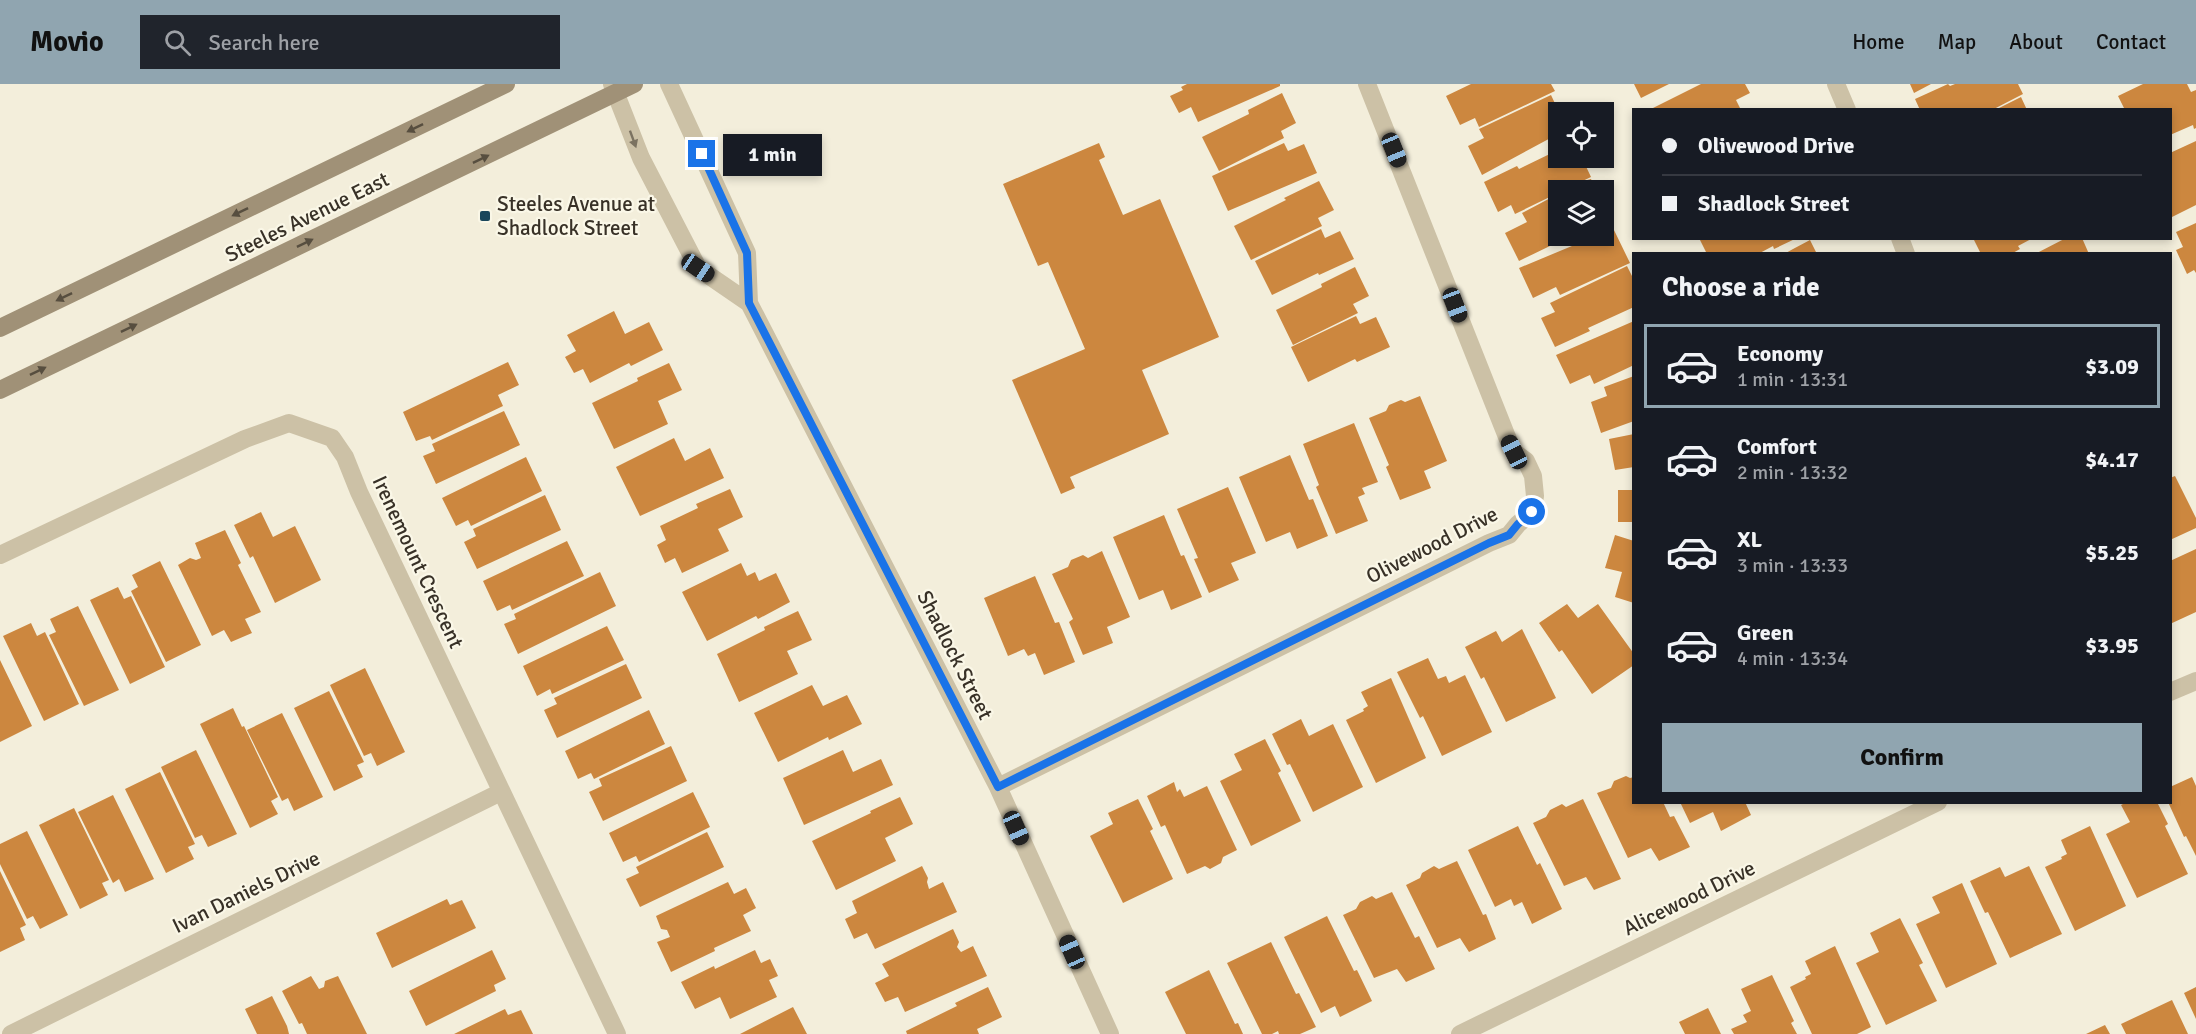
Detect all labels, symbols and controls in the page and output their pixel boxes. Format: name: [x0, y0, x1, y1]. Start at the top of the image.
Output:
search box: [140, 15, 560, 69]
text: Movio: [30, 25, 104, 59]
icon: search: [161, 26, 194, 59]
text: Search here: [209, 29, 320, 56]
text: Home: [1852, 29, 1905, 55]
text: Map: [1938, 29, 1976, 55]
text: About: [2009, 29, 2063, 55]
text: Contact: [2096, 29, 2166, 55]
map controls: [1548, 102, 1614, 246]
button: locate: [1548, 102, 1614, 168]
one-way arrow: [407, 123, 424, 132]
one-way arrow: [629, 130, 639, 148]
car: [1379, 130, 1409, 170]
text: Olivewood Drive: [1698, 132, 1854, 159]
callout: 1 min: [723, 133, 822, 175]
route end: [688, 140, 715, 167]
text: 1 min: [748, 142, 797, 167]
one-way arrow: [472, 154, 489, 163]
street label: Steeles Avenue East: [221, 166, 393, 268]
button: layers: [1548, 180, 1614, 246]
text: Shadlock Street: [1698, 190, 1849, 217]
place label: Steeles Avenue at Shadlock Street: [497, 191, 655, 241]
one-way arrow: [231, 208, 248, 217]
marker: Steeles Avenue at Shadlock Street: [478, 209, 492, 223]
one-way arrow: [296, 239, 313, 248]
car: [678, 250, 718, 286]
text: Choose a ride: [1662, 271, 1820, 304]
car: [1440, 285, 1470, 325]
one-way arrow: [55, 293, 72, 302]
one-way arrow: [120, 323, 138, 333]
icon: car: [1665, 339, 1719, 393]
text: Economy: [1737, 340, 1823, 367]
text: $3.09: [2085, 353, 2139, 380]
one-way arrow: [30, 367, 47, 376]
text: 1 min · 13:31: [1737, 367, 1848, 392]
car: [1498, 432, 1530, 472]
icon: car: [1665, 432, 1719, 486]
text: Comfort: [1737, 433, 1817, 460]
text: $4.17: [2085, 446, 2139, 473]
text: 2 min · 13:32: [1737, 460, 1848, 485]
street label: Irenemount Crescent: [367, 472, 469, 652]
route start: [1518, 498, 1545, 525]
street label: Olivewood Drive: [1362, 501, 1502, 589]
icon: car: [1665, 525, 1719, 579]
text: XL: [1737, 526, 1762, 553]
text: $5.25: [2085, 539, 2139, 566]
text: 3 min · 13:33: [1737, 553, 1848, 578]
street label: Shadlock Street: [911, 586, 999, 724]
icon: car: [1665, 618, 1719, 672]
text: Green: [1737, 619, 1794, 646]
text: $3.95: [2085, 632, 2139, 659]
text: 4 min · 13:34: [1737, 646, 1848, 671]
button: Confirm: [1662, 723, 2142, 792]
car: [1000, 808, 1032, 848]
street label: Ivan Daniels Drive: [168, 845, 324, 939]
street label: Alicewood Drive: [1619, 855, 1759, 941]
car: [1056, 932, 1088, 972]

